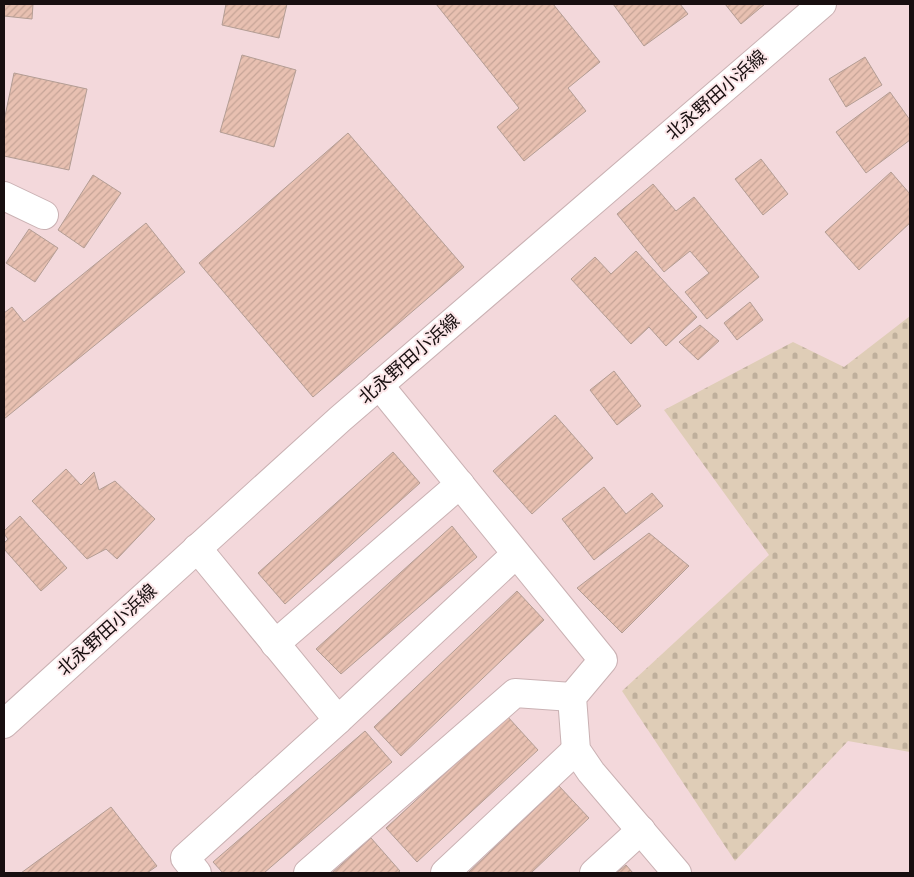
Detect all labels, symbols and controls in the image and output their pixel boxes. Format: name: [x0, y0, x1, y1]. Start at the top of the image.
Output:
street label: 北永野田小浜線: [661, 45, 771, 145]
street label: 北永野田小浜線: [354, 309, 464, 409]
street label: 北永野田小浜線: [53, 580, 161, 680]

